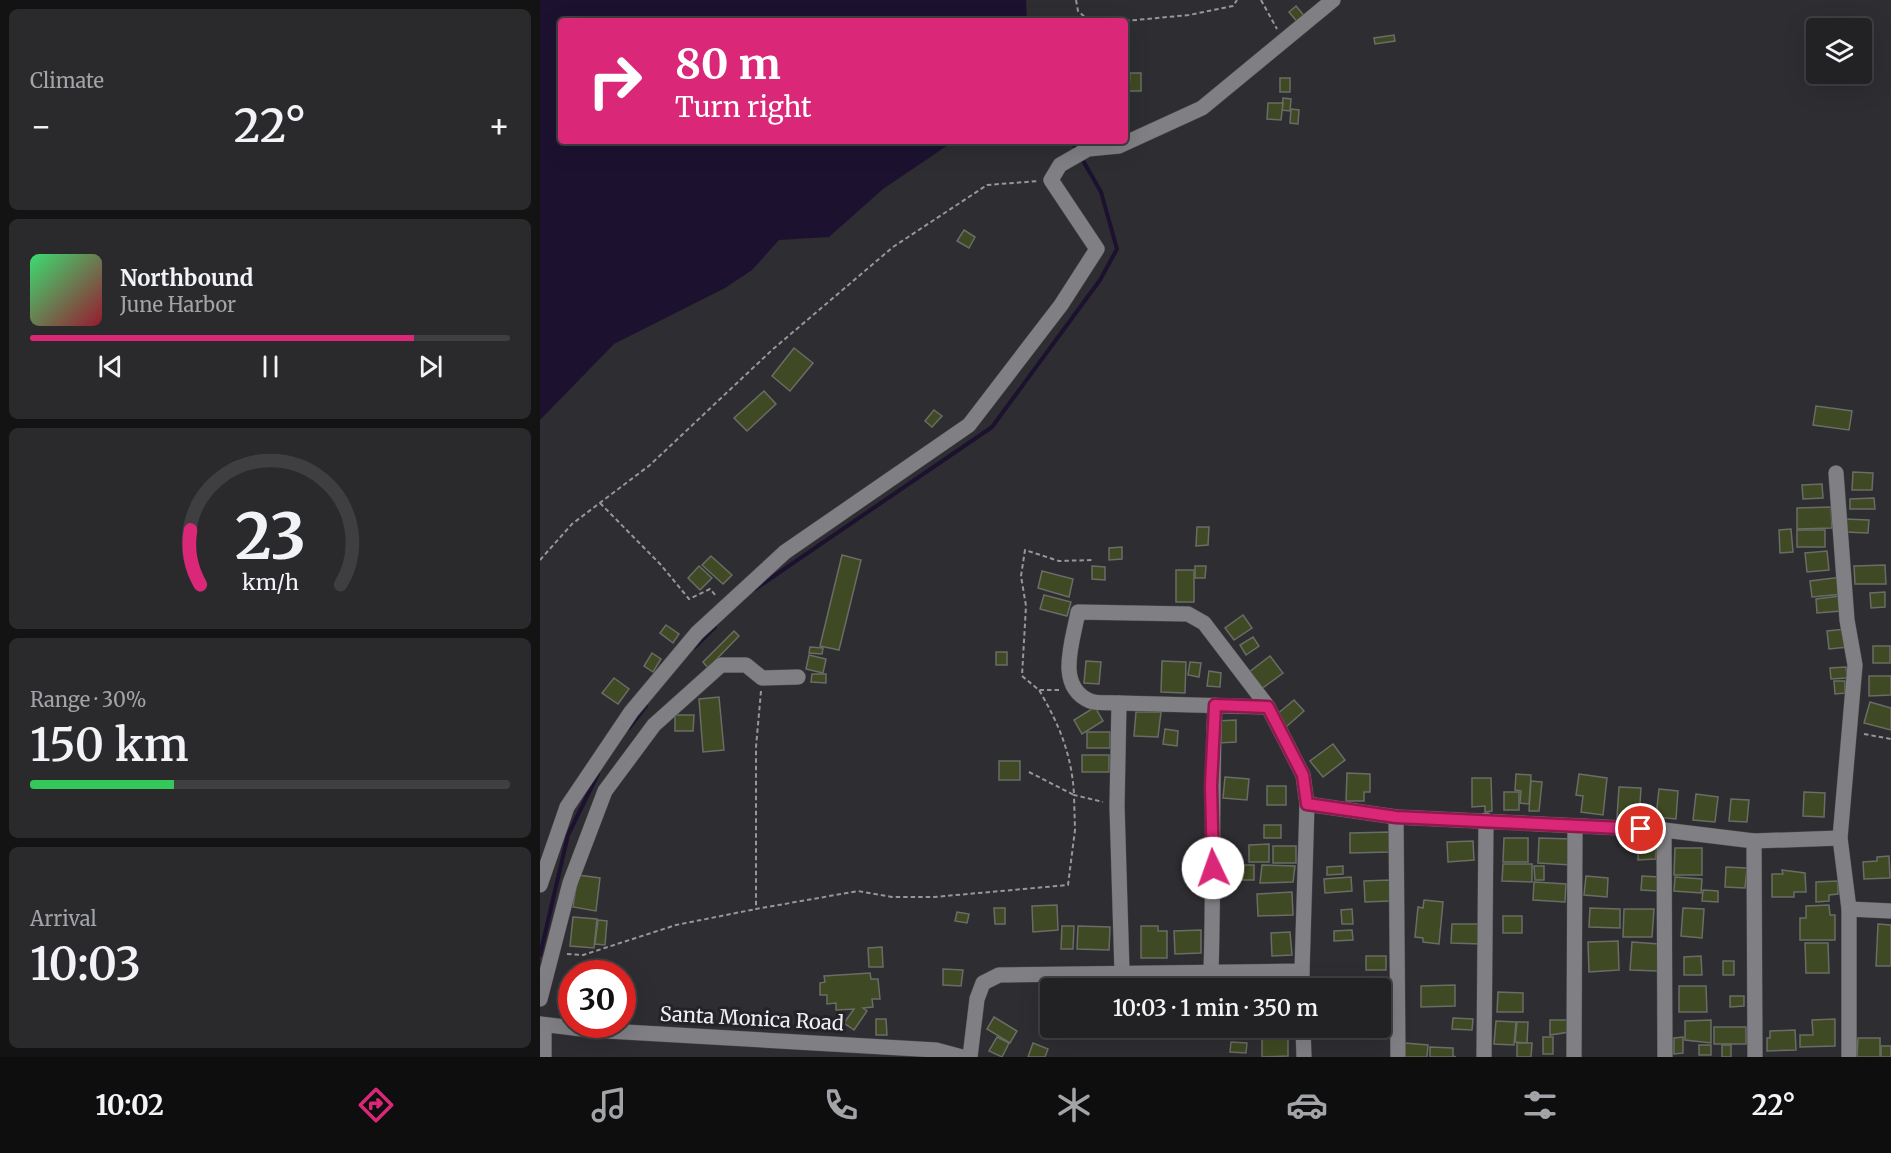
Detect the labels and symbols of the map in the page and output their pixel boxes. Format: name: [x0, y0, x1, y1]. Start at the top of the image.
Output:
pin: [1615, 803, 1666, 854]
position arrow: [1181, 836, 1245, 900]
speed limit sign: 30: [558, 960, 636, 1038]
street label: Santa Monica Road: [659, 1001, 845, 1035]

